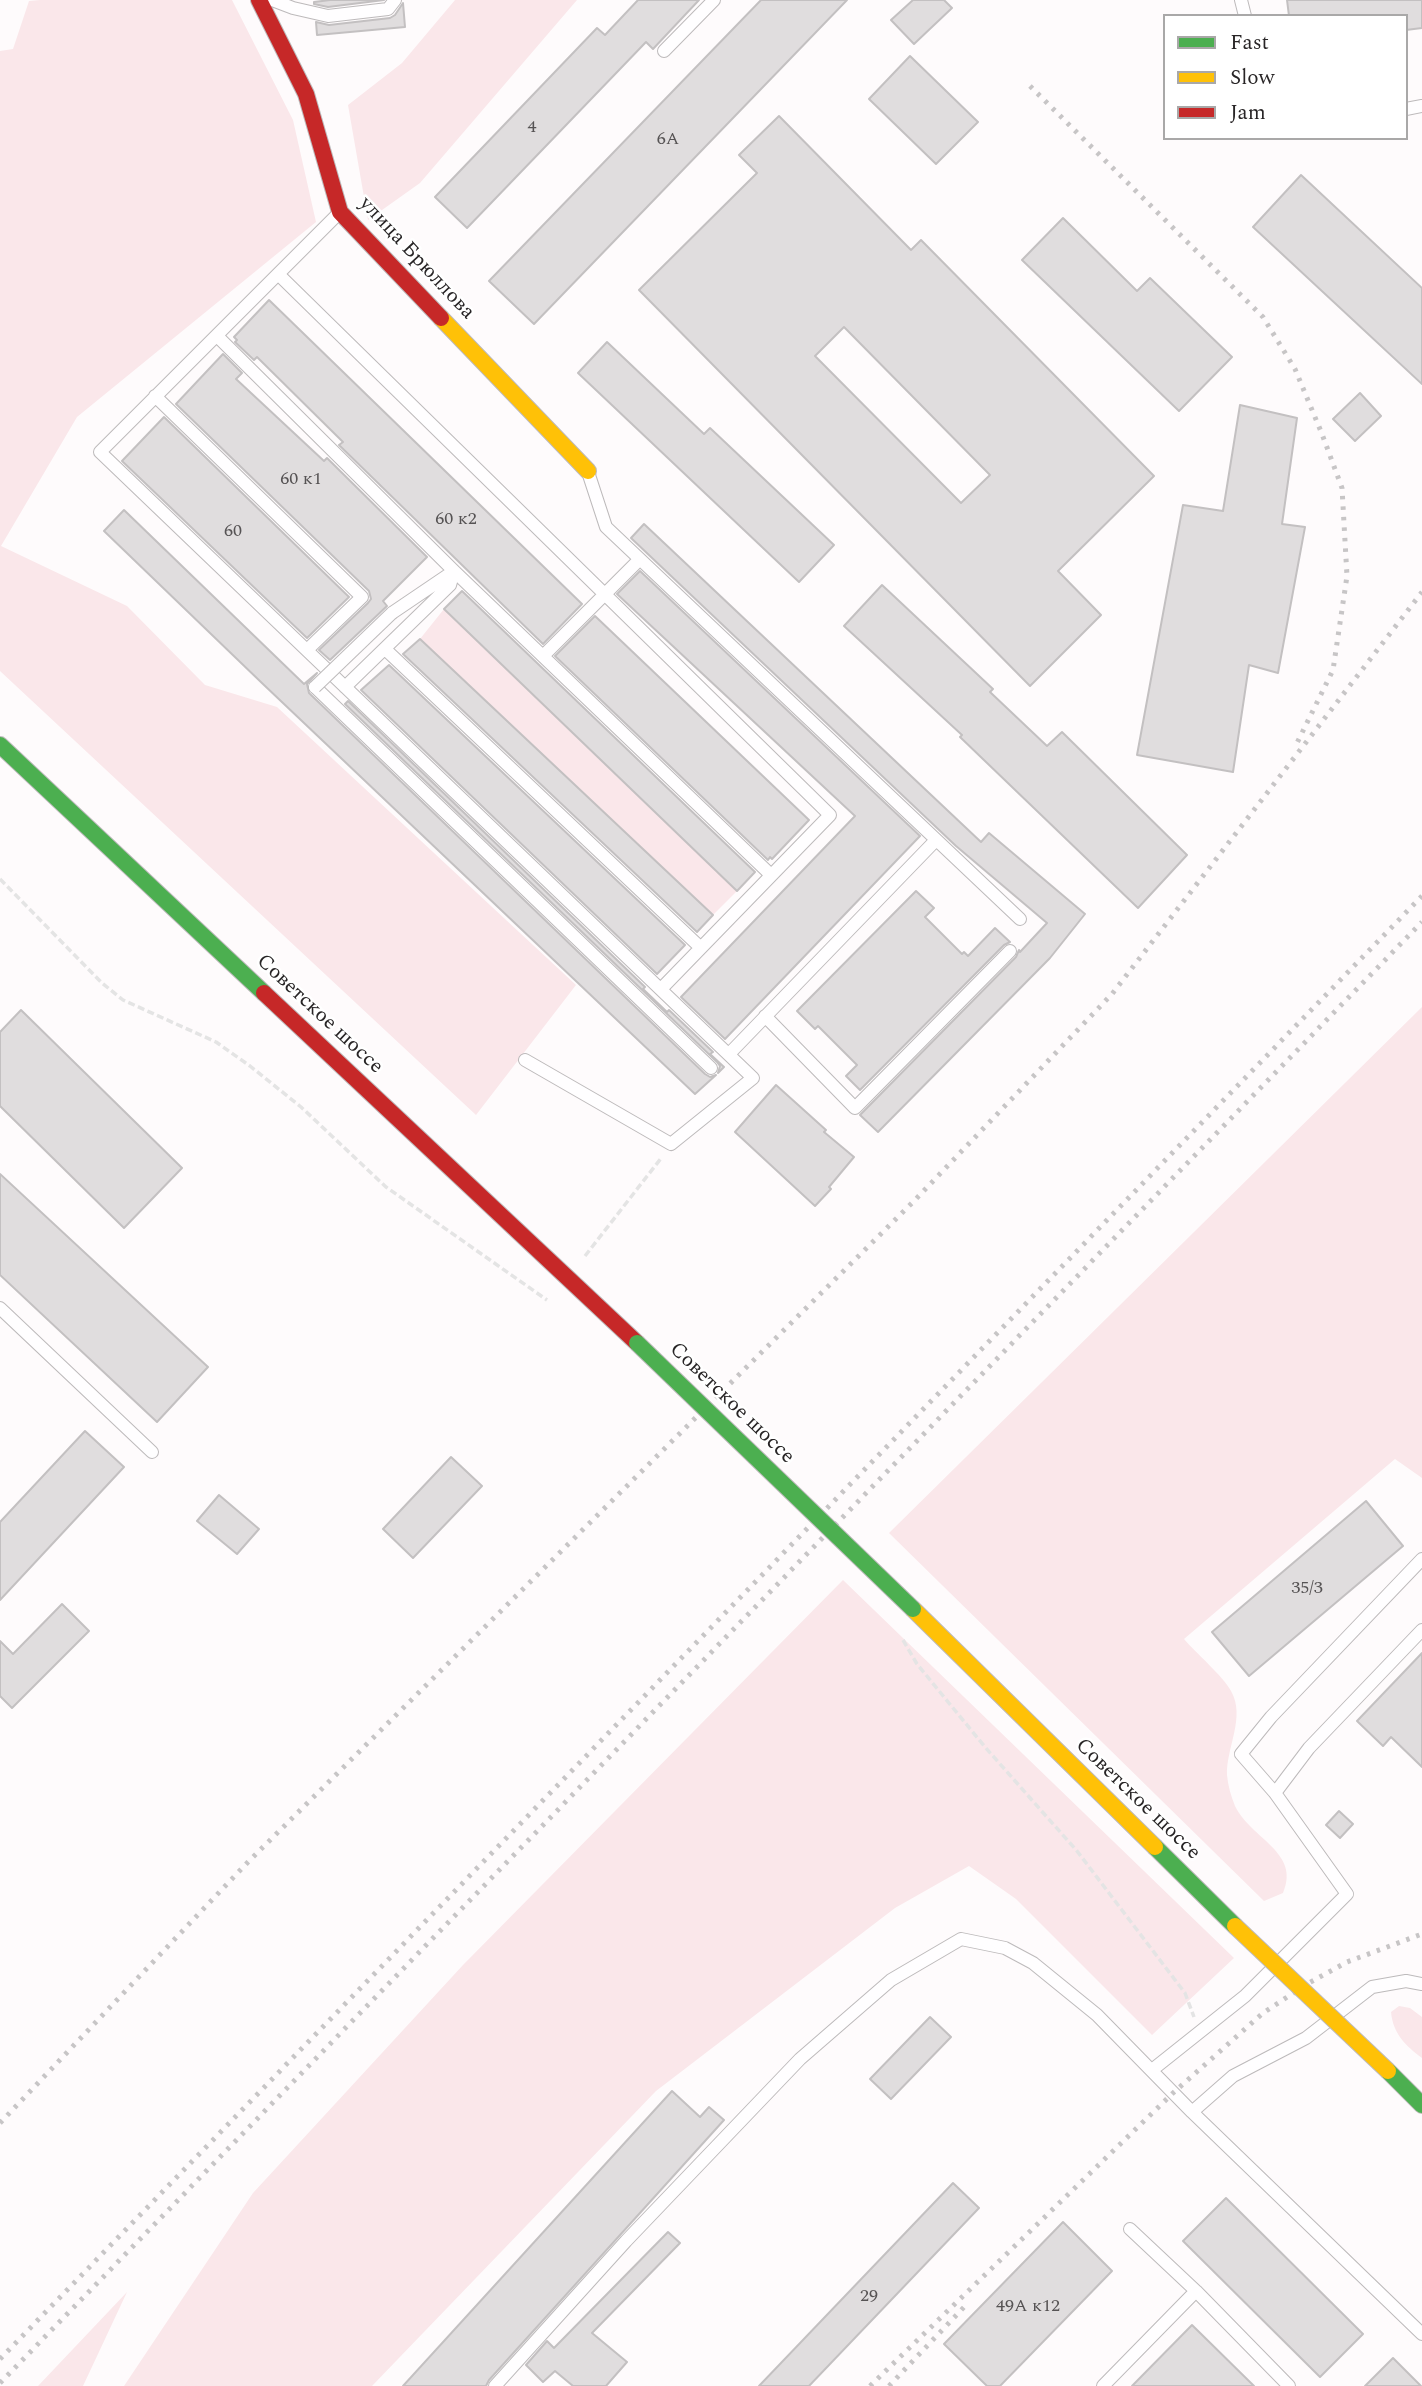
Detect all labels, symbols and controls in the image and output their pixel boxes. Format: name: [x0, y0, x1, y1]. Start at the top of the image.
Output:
legend: [1163, 14, 1408, 140]
text: Fast: [1230, 27, 1269, 59]
text: Slow: [1230, 62, 1274, 94]
text: Jam: [1230, 97, 1266, 129]
house number: 4: [528, 117, 536, 139]
house number: 6А: [657, 129, 679, 151]
street label: улица Брюллова: [353, 192, 479, 326]
house number: 60 к1: [280, 469, 322, 491]
house number: 60 к2: [435, 509, 477, 531]
house number: 60: [224, 521, 242, 543]
street label: Советское шоссе: [250, 950, 388, 1080]
street label: Советское шоссе: [663, 1338, 799, 1470]
house number: 35/3: [1291, 1578, 1323, 1600]
street label: Советское шоссе: [1069, 1734, 1205, 1866]
house number: 29: [860, 2286, 878, 2308]
house number: 49А к12: [996, 2296, 1060, 2318]

